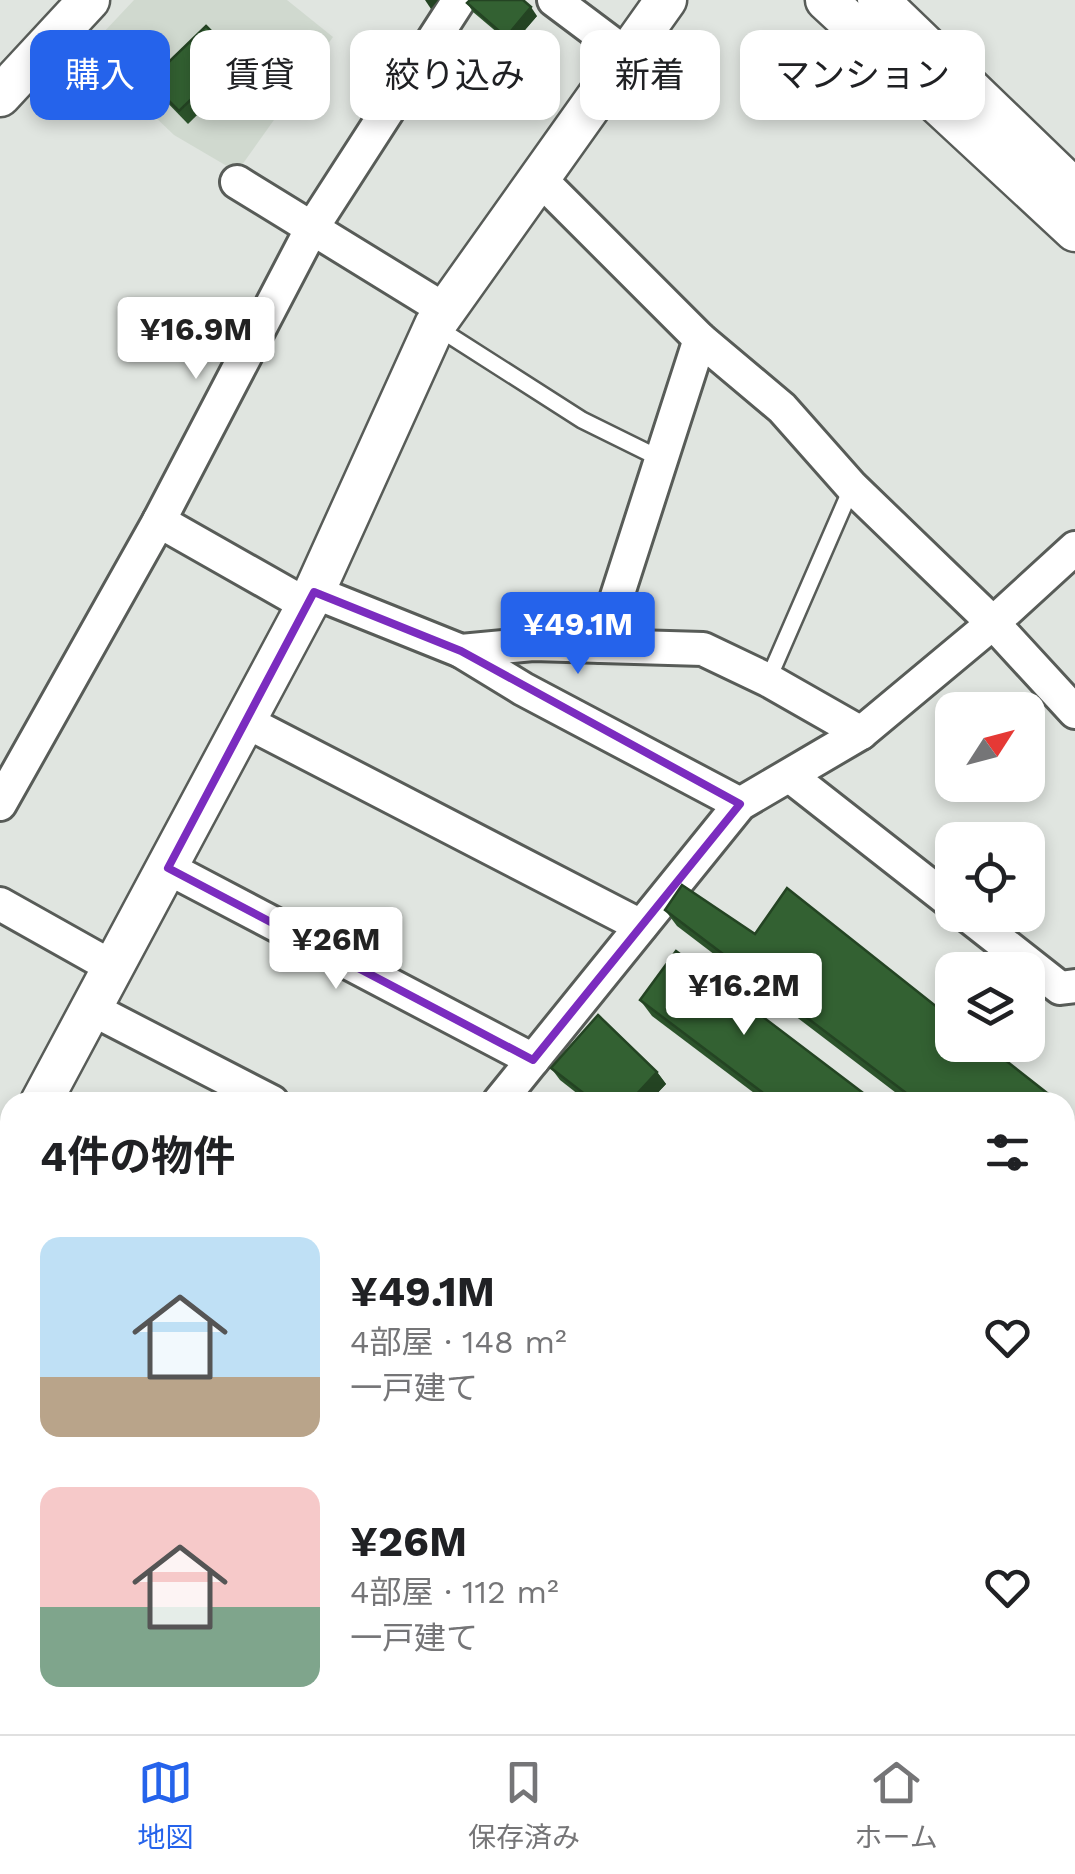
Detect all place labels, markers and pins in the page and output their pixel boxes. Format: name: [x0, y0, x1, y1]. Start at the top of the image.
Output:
pin: ¥16.9M: [115, 297, 277, 382]
pin: ¥49.1M: [497, 592, 659, 677]
pin: ¥26M: [277, 907, 395, 992]
pin: ¥16.2M: [663, 953, 825, 1038]

